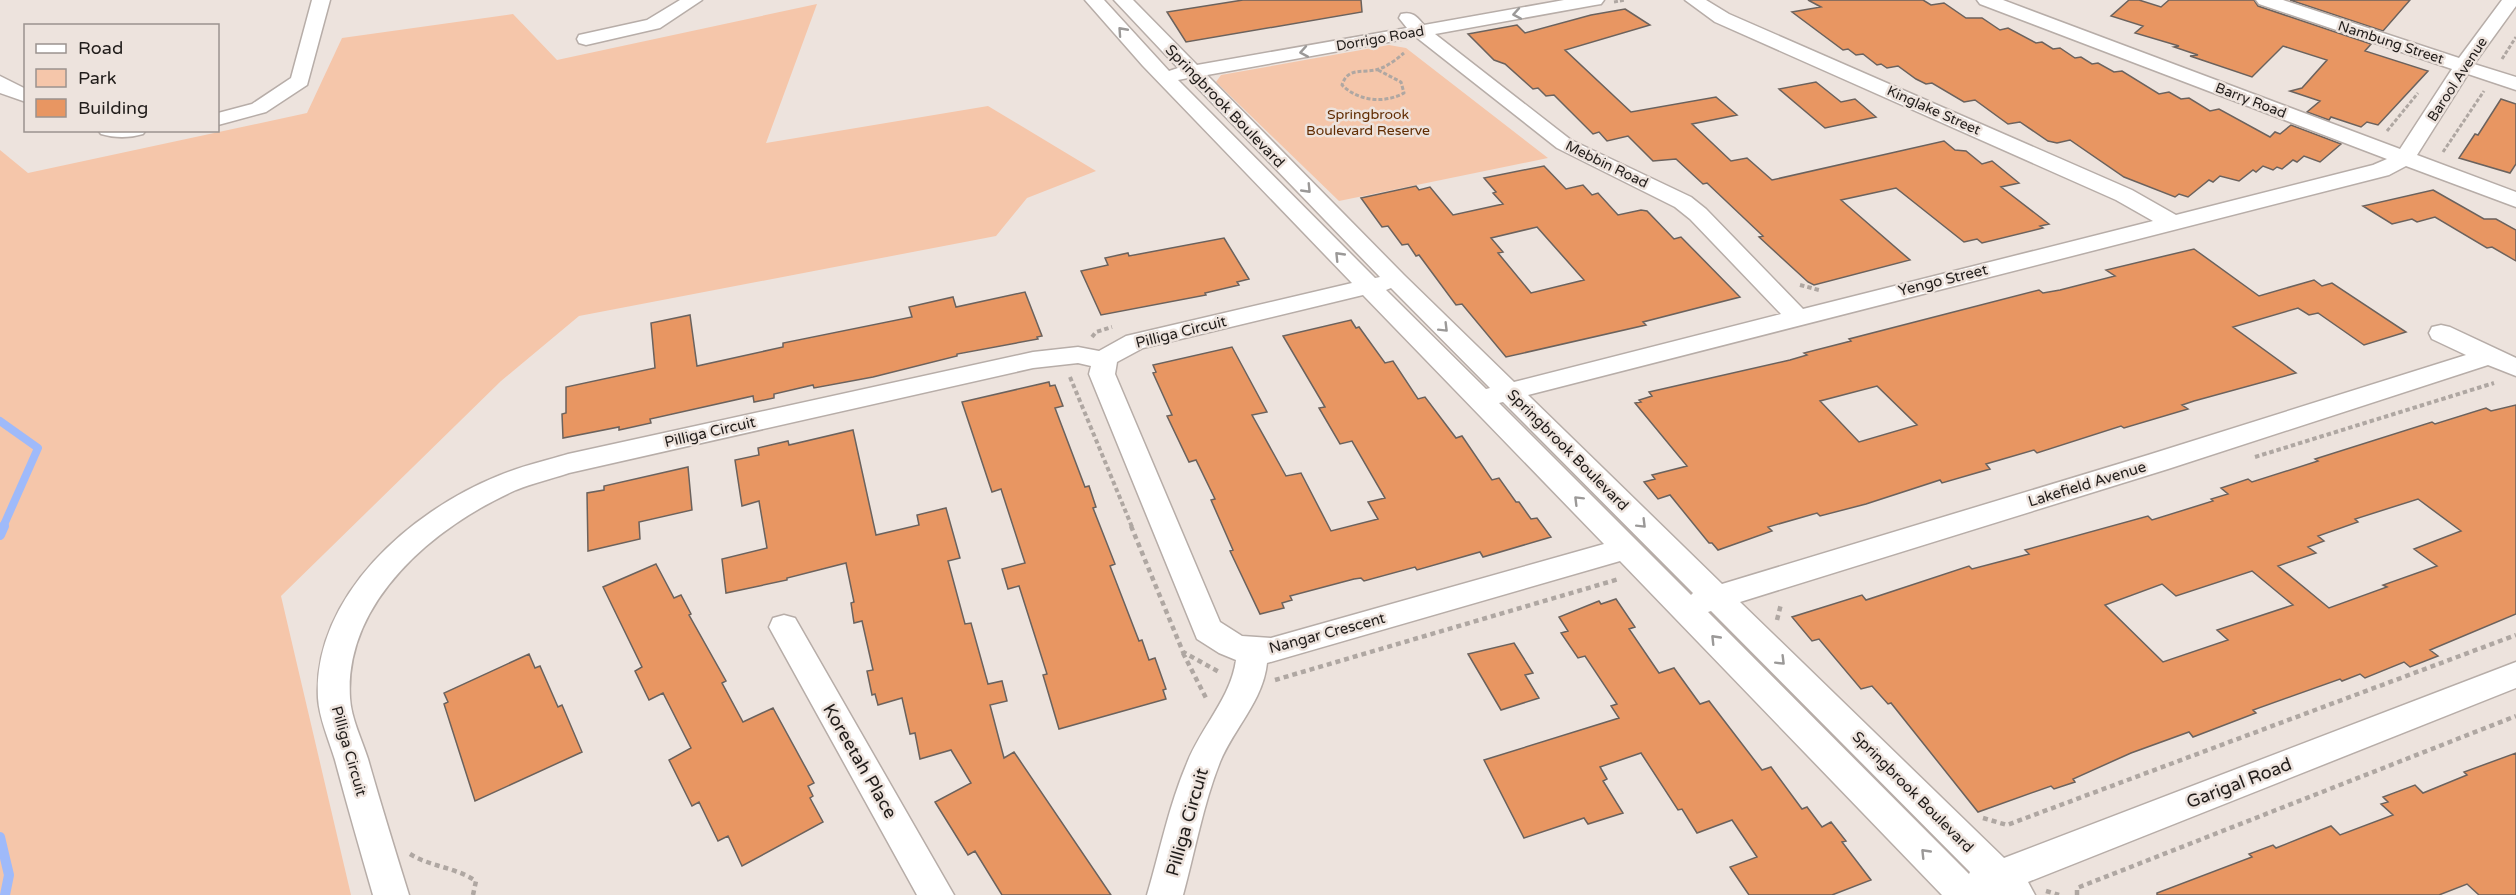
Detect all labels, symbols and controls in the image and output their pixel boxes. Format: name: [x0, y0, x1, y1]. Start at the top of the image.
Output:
one-way arrow: [1512, 7, 1522, 20]
street label: Nambung Street: [2336, 17, 2447, 68]
street label: Dorrigo Road: [1335, 22, 1425, 55]
legend: [24, 24, 219, 132]
one-way arrow: [1118, 27, 1129, 38]
street label: Barool Avenue: [2424, 34, 2491, 125]
text: Road: [78, 37, 123, 59]
street label: Springbrook Boulevard: [1162, 41, 1288, 171]
one-way arrow: [1300, 45, 1310, 58]
text: Park: [78, 67, 117, 89]
street label: Barry Road: [2213, 79, 2289, 122]
street label: Kinglake Street: [1884, 82, 1984, 139]
text: Building: [78, 97, 148, 119]
park label: Springbrook Boulevard Reserve: [1306, 106, 1430, 139]
street label: Mebbin Road: [1563, 137, 1651, 192]
one-way arrow: [1299, 182, 1310, 193]
one-way arrow: [1335, 252, 1346, 263]
street label: Yengo Street: [1896, 260, 1990, 300]
street label: Pilliga Circuit: [1134, 312, 1229, 352]
one-way arrow: [1437, 321, 1448, 331]
street label: Springbrook Boulevard: [1504, 386, 1632, 514]
street label: Pilliga Circuit: [663, 413, 758, 451]
street label: Lakefield Avenue: [2026, 457, 2148, 511]
one-way arrow: [1575, 496, 1585, 507]
one-way arrow: [1635, 516, 1646, 527]
street label: Nangar Crescent: [1267, 609, 1387, 657]
one-way arrow: [1711, 636, 1722, 646]
one-way arrow: [1774, 654, 1785, 665]
street label: Koreetah Place: [818, 700, 902, 822]
street label: Pilliga Circuit: [328, 704, 371, 798]
street label: Springbrook Boulevard: [1849, 728, 1977, 856]
street label: Garigal Road: [2183, 753, 2295, 813]
street label: Pilliga Circuit: [1161, 765, 1213, 879]
one-way arrow: [1921, 850, 1932, 860]

